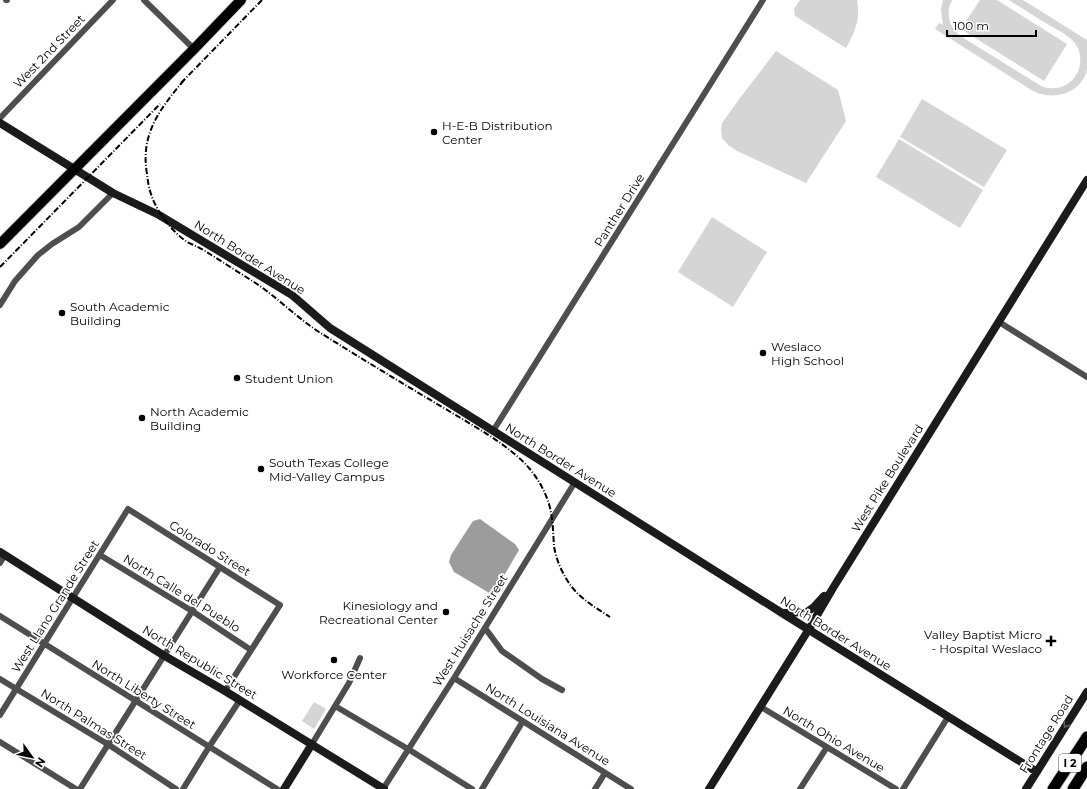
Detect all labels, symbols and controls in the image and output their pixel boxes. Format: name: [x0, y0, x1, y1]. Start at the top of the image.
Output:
street label: West 2nd Street: [10, 11, 88, 91]
scale bar: [947, 12, 1036, 38]
text: 100 m: [953, 18, 989, 33]
place label: H-E-B Distribution Center: [442, 118, 553, 147]
marker: H-E-B Distribution Center: [429, 127, 439, 137]
street label: Panther Drive: [591, 171, 647, 249]
street label: North Border Avenue: [192, 217, 308, 297]
place label: South Academic Building: [70, 299, 170, 328]
marker: South Academic Building: [57, 308, 67, 318]
place label: Weslaco High School: [771, 339, 844, 368]
marker: Weslaco High School: [758, 348, 768, 358]
place label: Student Union: [245, 371, 333, 386]
marker: Student Union: [232, 373, 242, 383]
place label: North Academic Building: [150, 404, 249, 433]
marker: North Academic Building: [137, 413, 147, 423]
street label: North Border Avenue: [503, 420, 619, 500]
street label: West Pike Boulevard: [848, 421, 926, 535]
place label: South Texas College Mid-Valley Campus: [269, 455, 389, 484]
marker: South Texas College Mid-Valley Campus: [256, 464, 266, 474]
street label: Colorado Street: [167, 517, 254, 579]
street label: West Llano Grande Street: [8, 537, 102, 675]
street label: North Calle del Pueblo: [121, 551, 243, 635]
street label: West Huisache Street: [429, 571, 511, 689]
street label: North Border Avenue: [778, 593, 894, 673]
place label: Kinesiology and Recreational Center: [319, 598, 438, 627]
marker: Kinesiology and Recreational Center: [441, 607, 451, 617]
street label: North Republic Street: [140, 622, 260, 702]
place label: Valley Baptist Micro - Hospital Weslaco: [924, 627, 1042, 656]
marker: Valley Baptist Micro - Hospital Weslaco: [1045, 635, 1057, 647]
marker: Workforce Center: [329, 655, 339, 665]
street label: North Liberty Street: [89, 656, 199, 732]
place label: Workforce Center: [281, 667, 387, 682]
street label: North Louisiana Avenue: [483, 679, 613, 769]
street label: North Palmas Street: [38, 686, 150, 762]
street label: Frontage Road: [1016, 692, 1076, 776]
street label: North Ohio Avenue: [781, 703, 887, 775]
one-way arrow: [1063, 721, 1071, 728]
north arrow: [12, 737, 52, 777]
road number: I 2: [1059, 754, 1081, 772]

